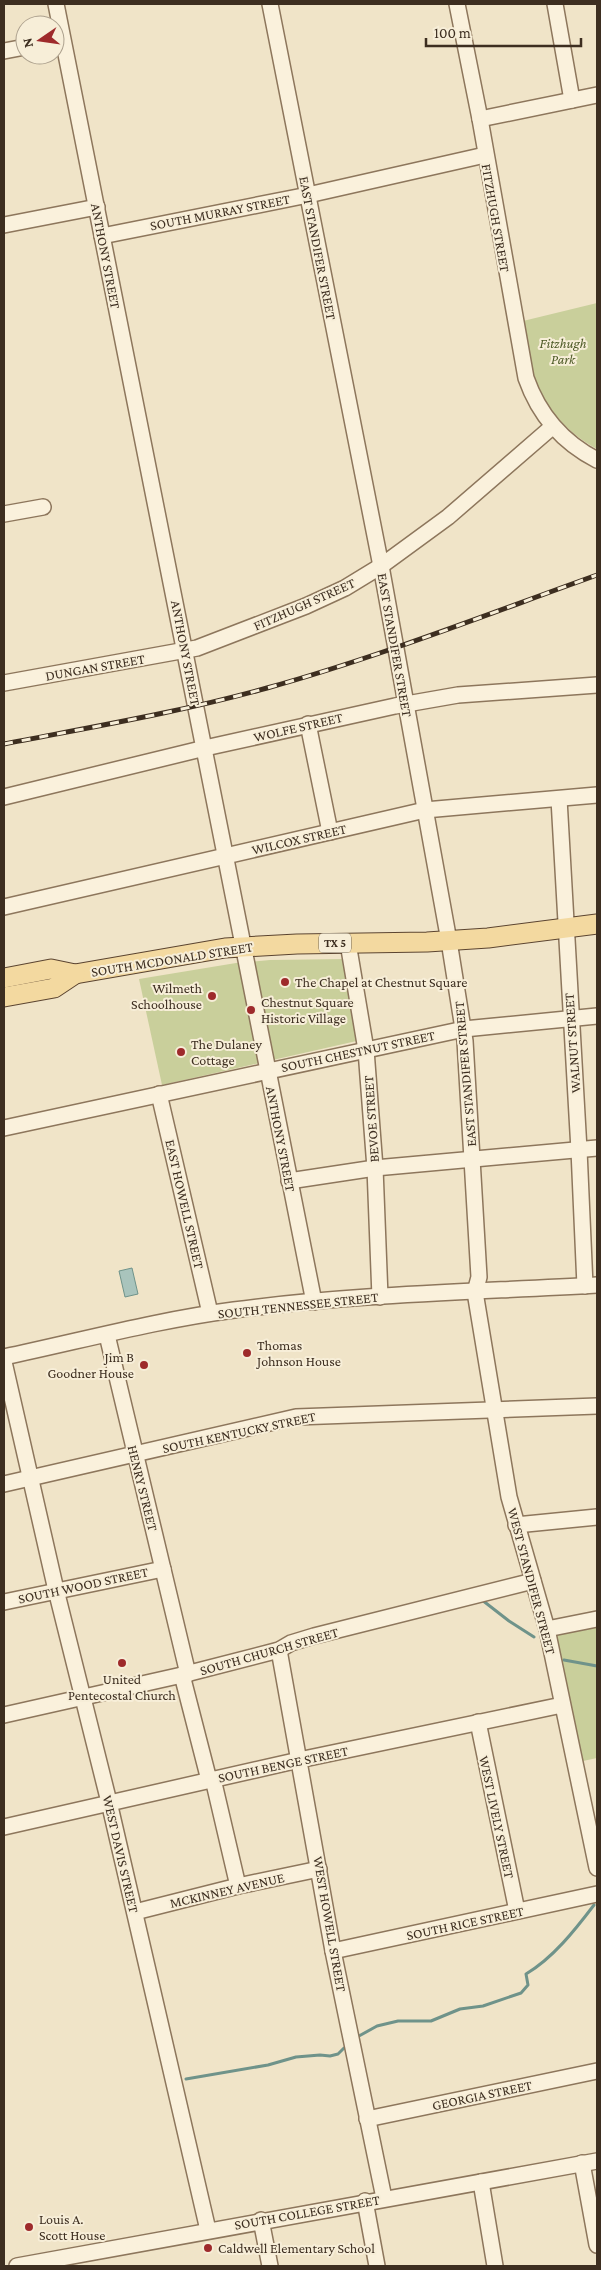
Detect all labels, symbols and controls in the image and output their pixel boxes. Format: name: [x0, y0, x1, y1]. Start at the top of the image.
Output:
north arrow: [15, 15, 65, 65]
scale bar: [426, 15, 581, 47]
text: 100 m: [434, 25, 471, 41]
text: N: [18, 36, 36, 49]
street label: FITZHUGH STREET: [479, 163, 513, 274]
street label: EAST STANDIFER STREET: [296, 175, 340, 322]
street label: SOUTH MURRAY STREET: [149, 190, 292, 233]
street label: ANTHONY STREET: [88, 202, 124, 311]
park label: Fitzhugh Park: [540, 335, 587, 367]
street label: EAST STANDIFER STREET: [374, 572, 416, 719]
street label: FITZHUGH STREET: [251, 574, 358, 634]
street label: ANTHONY STREET: [168, 599, 204, 708]
street label: DUNGAN STREET: [44, 650, 146, 684]
street label: WOLFE STREET: [252, 709, 344, 745]
street label: WILCOX STREET: [250, 820, 348, 858]
road number: TX 5: [319, 934, 351, 952]
street label: SOUTH MCDONALD STREET: [90, 938, 254, 980]
place label: The Chapel at Chestnut Square: [295, 974, 467, 990]
marker: The Chapel at Chestnut Square: [279, 976, 291, 988]
place label: Wilmeth Schoolhouse: [131, 980, 202, 1012]
marker: Wilmeth Schoolhouse: [206, 990, 218, 1002]
street label: WALNUT STREET: [560, 992, 583, 1094]
place label: Chestnut Square Historic Village: [261, 994, 354, 1026]
street label: EAST STANDIFER STREET: [451, 1000, 479, 1147]
marker: Chestnut Square Historic Village: [245, 1004, 257, 1016]
street label: SOUTH CHESTNUT STREET: [280, 1027, 437, 1075]
place label: The Dulaney Cottage: [191, 1036, 262, 1068]
marker: The Dulaney Cottage: [175, 1046, 187, 1058]
street label: BEVOE STREET: [360, 1075, 382, 1163]
street label: ANTHONY STREET: [263, 1085, 299, 1194]
street label: EAST HOWELL STREET: [162, 1138, 208, 1271]
street label: SOUTH TENNESSEE STREET: [217, 1289, 379, 1321]
place label: Thomas Johnson House: [255, 1337, 341, 1369]
marker: Thomas Johnson House: [241, 1347, 253, 1359]
place label: Jim B Goodner House: [47, 1349, 134, 1381]
marker: Jim B Goodner House: [138, 1359, 150, 1371]
street label: SOUTH KENTUCKY STREET: [161, 1408, 317, 1456]
street label: HENRY STREET: [125, 1443, 162, 1533]
street label: WEST STANDIFER STREET: [505, 1506, 559, 1656]
street label: SOUTH WOOD STREET: [17, 1563, 150, 1607]
street label: SOUTH CHURCH STREET: [198, 1623, 340, 1678]
marker: United Pentecostal Church: [116, 1657, 128, 1669]
place label: United Pentecostal Church: [68, 1671, 176, 1703]
street label: SOUTH BENGE STREET: [216, 1742, 350, 1786]
street label: WEST LIVELY STREET: [476, 1754, 518, 1880]
street label: WEST DAVIS STREET: [100, 1794, 142, 1915]
street label: WEST HOWELL STREET: [310, 1855, 350, 1993]
street label: MCKINNEY AVENUE: [168, 1869, 286, 1911]
street label: SOUTH RICE STREET: [405, 1903, 526, 1943]
street label: GEORGIA STREET: [431, 2077, 534, 2113]
street label: SOUTH COLLEGE STREET: [233, 2191, 381, 2233]
place label: Louis A. Scott House: [39, 2211, 105, 2243]
marker: Louis A. Scott House: [23, 2221, 35, 2233]
place label: Caldwell Elementary School: [218, 2240, 375, 2256]
marker: Caldwell Elementary School: [202, 2242, 214, 2254]

